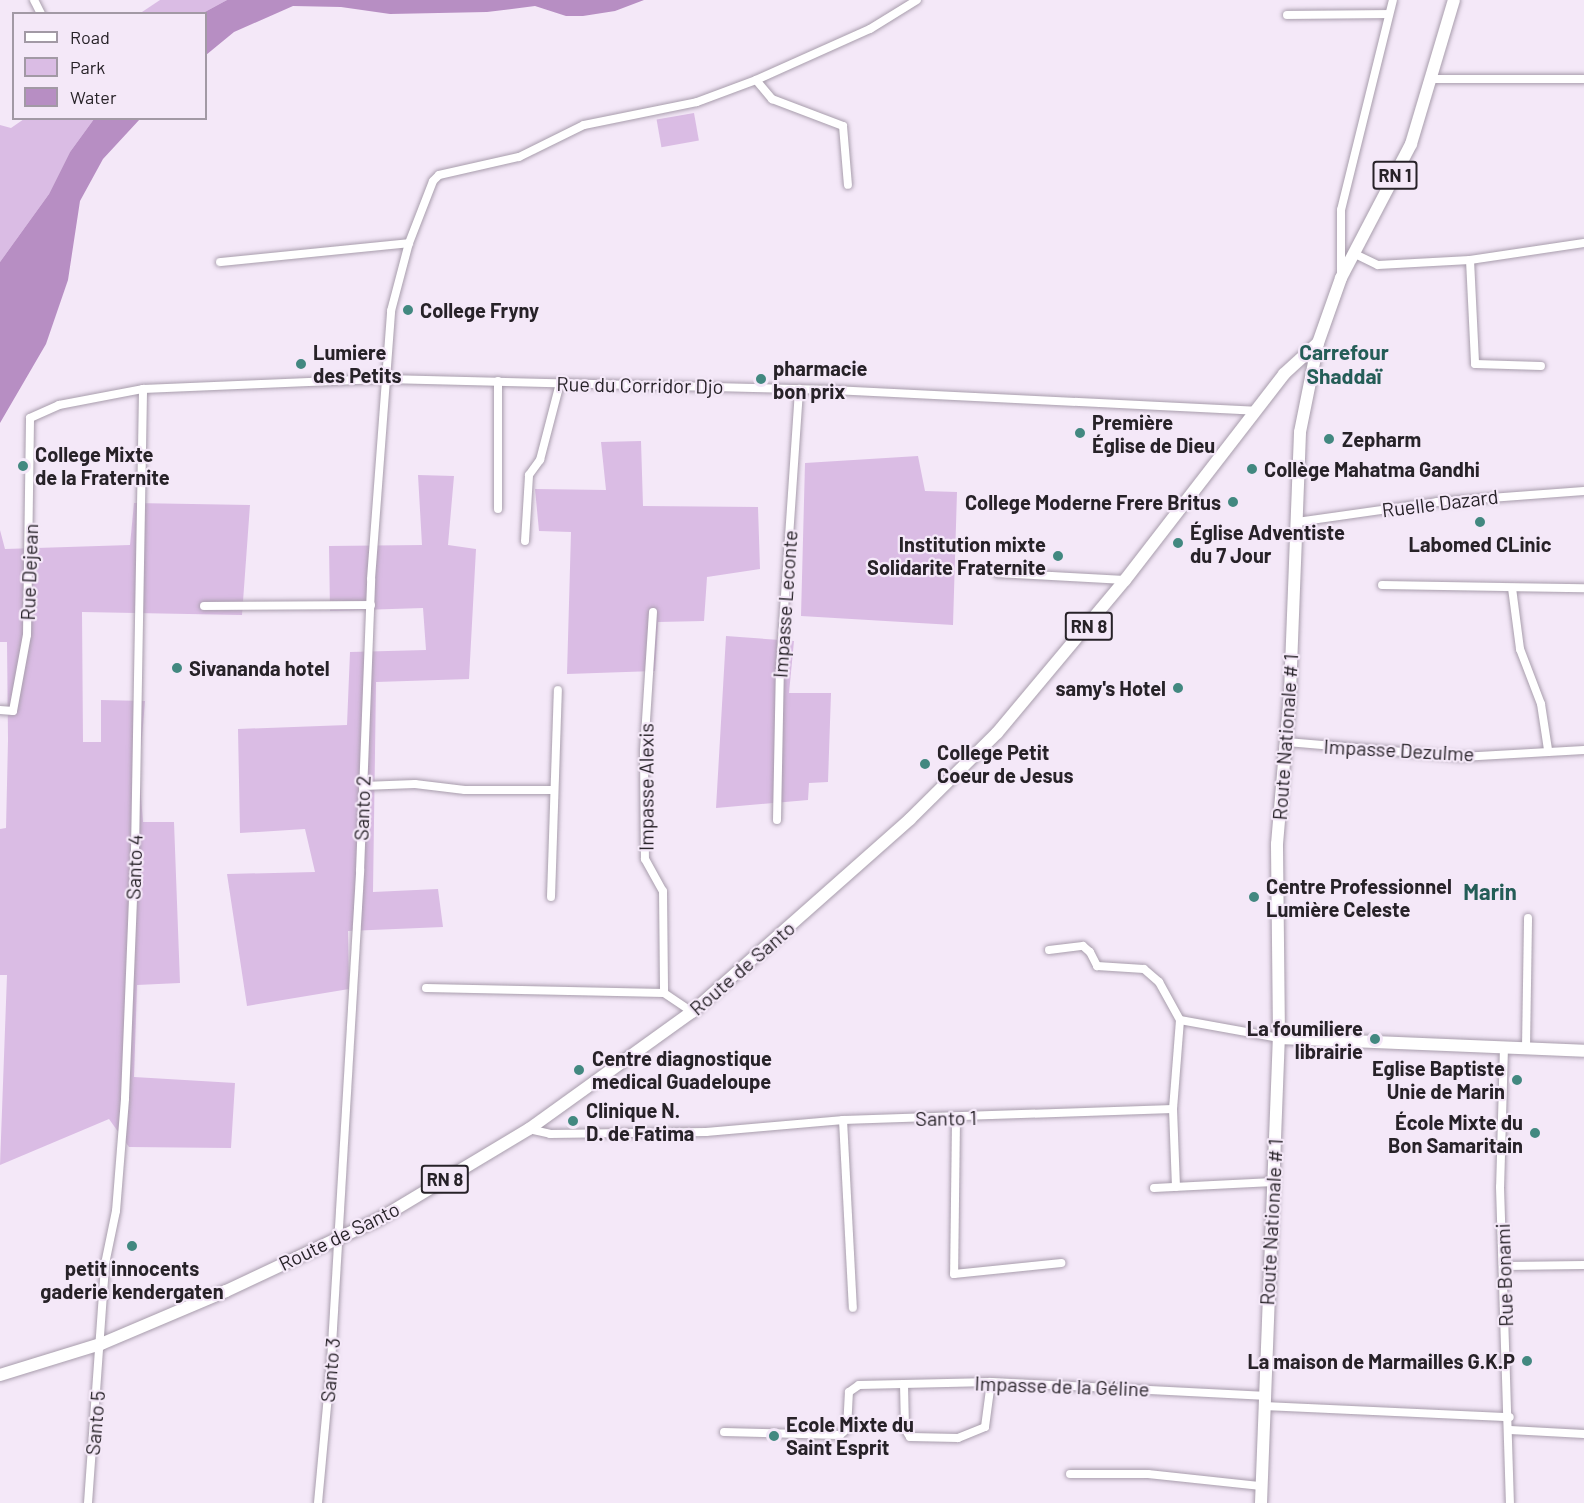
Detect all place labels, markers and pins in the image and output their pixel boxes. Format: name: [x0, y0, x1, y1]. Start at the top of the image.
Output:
place label: College Fryny: [420, 298, 539, 322]
marker: College Fryny: [401, 303, 415, 317]
place label: Lumiere des Petits: [313, 340, 402, 387]
place label: pharmacie bon prix: [773, 356, 868, 403]
marker: Lumiere des Petits: [294, 357, 308, 371]
marker: pharmacie bon prix: [754, 372, 768, 386]
place label: Première Église de Dieu: [1092, 410, 1215, 457]
marker: Première Église de Dieu: [1073, 426, 1087, 440]
place label: Zepharm: [1342, 427, 1421, 451]
marker: Zepharm: [1320, 430, 1338, 448]
place label: College Mixte de la Fraternite: [35, 442, 170, 489]
place label: Collège Mahatma Gandhi: [1264, 457, 1480, 481]
marker: College Mixte de la Fraternite: [16, 459, 30, 473]
marker: Collège Mahatma Gandhi: [1245, 462, 1259, 476]
place label: College Moderne Frere Britus: [965, 490, 1221, 514]
marker: College Moderne Frere Britus: [1226, 495, 1240, 509]
marker: Labomed CLinic: [1473, 515, 1487, 529]
place label: Église Adventiste du 7 Jour: [1190, 520, 1345, 567]
place label: Institution mixte Solidarite Fraternite: [867, 532, 1046, 579]
place label: Labomed CLinic: [1409, 532, 1551, 556]
marker: Église Adventiste du 7 Jour: [1171, 536, 1185, 550]
marker: Institution mixte Solidarite Fraternite: [1051, 549, 1065, 563]
place label: Sivananda hotel: [189, 656, 330, 680]
marker: Sivananda hotel: [170, 661, 184, 675]
place label: samy's Hotel: [1055, 676, 1166, 700]
marker: samy's Hotel: [1171, 681, 1185, 695]
place label: College Petit Coeur de Jesus: [937, 740, 1073, 787]
marker: College Petit Coeur de Jesus: [918, 757, 932, 771]
place label: Centre Professionnel Lumière Celeste: [1266, 874, 1452, 921]
marker: Centre Professionnel Lumière Celeste: [1247, 890, 1261, 904]
place label: La foumiliere librairie: [1247, 1016, 1363, 1063]
marker: La foumiliere librairie: [1368, 1032, 1382, 1046]
place label: Centre diagnostique medical Guadeloupe: [592, 1046, 772, 1093]
place label: Eglise Baptiste Unie de Marin: [1372, 1056, 1505, 1103]
marker: Centre diagnostique medical Guadeloupe: [570, 1061, 588, 1079]
marker: Eglise Baptiste Unie de Marin: [1510, 1073, 1524, 1087]
place label: Clinique N. D. de Fatima: [586, 1098, 694, 1145]
place label: École Mixte du Bon Samaritain: [1388, 1110, 1523, 1157]
marker: Clinique N. D. de Fatima: [564, 1112, 582, 1130]
marker: École Mixte du Bon Samaritain: [1528, 1126, 1542, 1140]
marker: petit innocents gaderie kendergaten: [125, 1239, 139, 1253]
place label: petit innocents gaderie kendergaten: [40, 1256, 224, 1303]
place label: La maison de Marmailles G.K.P: [1247, 1349, 1515, 1373]
marker: La maison de Marmailles G.K.P: [1520, 1354, 1534, 1368]
place label: Ecole Mixte du Saint Esprit: [786, 1412, 914, 1459]
marker: Ecole Mixte du Saint Esprit: [767, 1429, 781, 1443]

